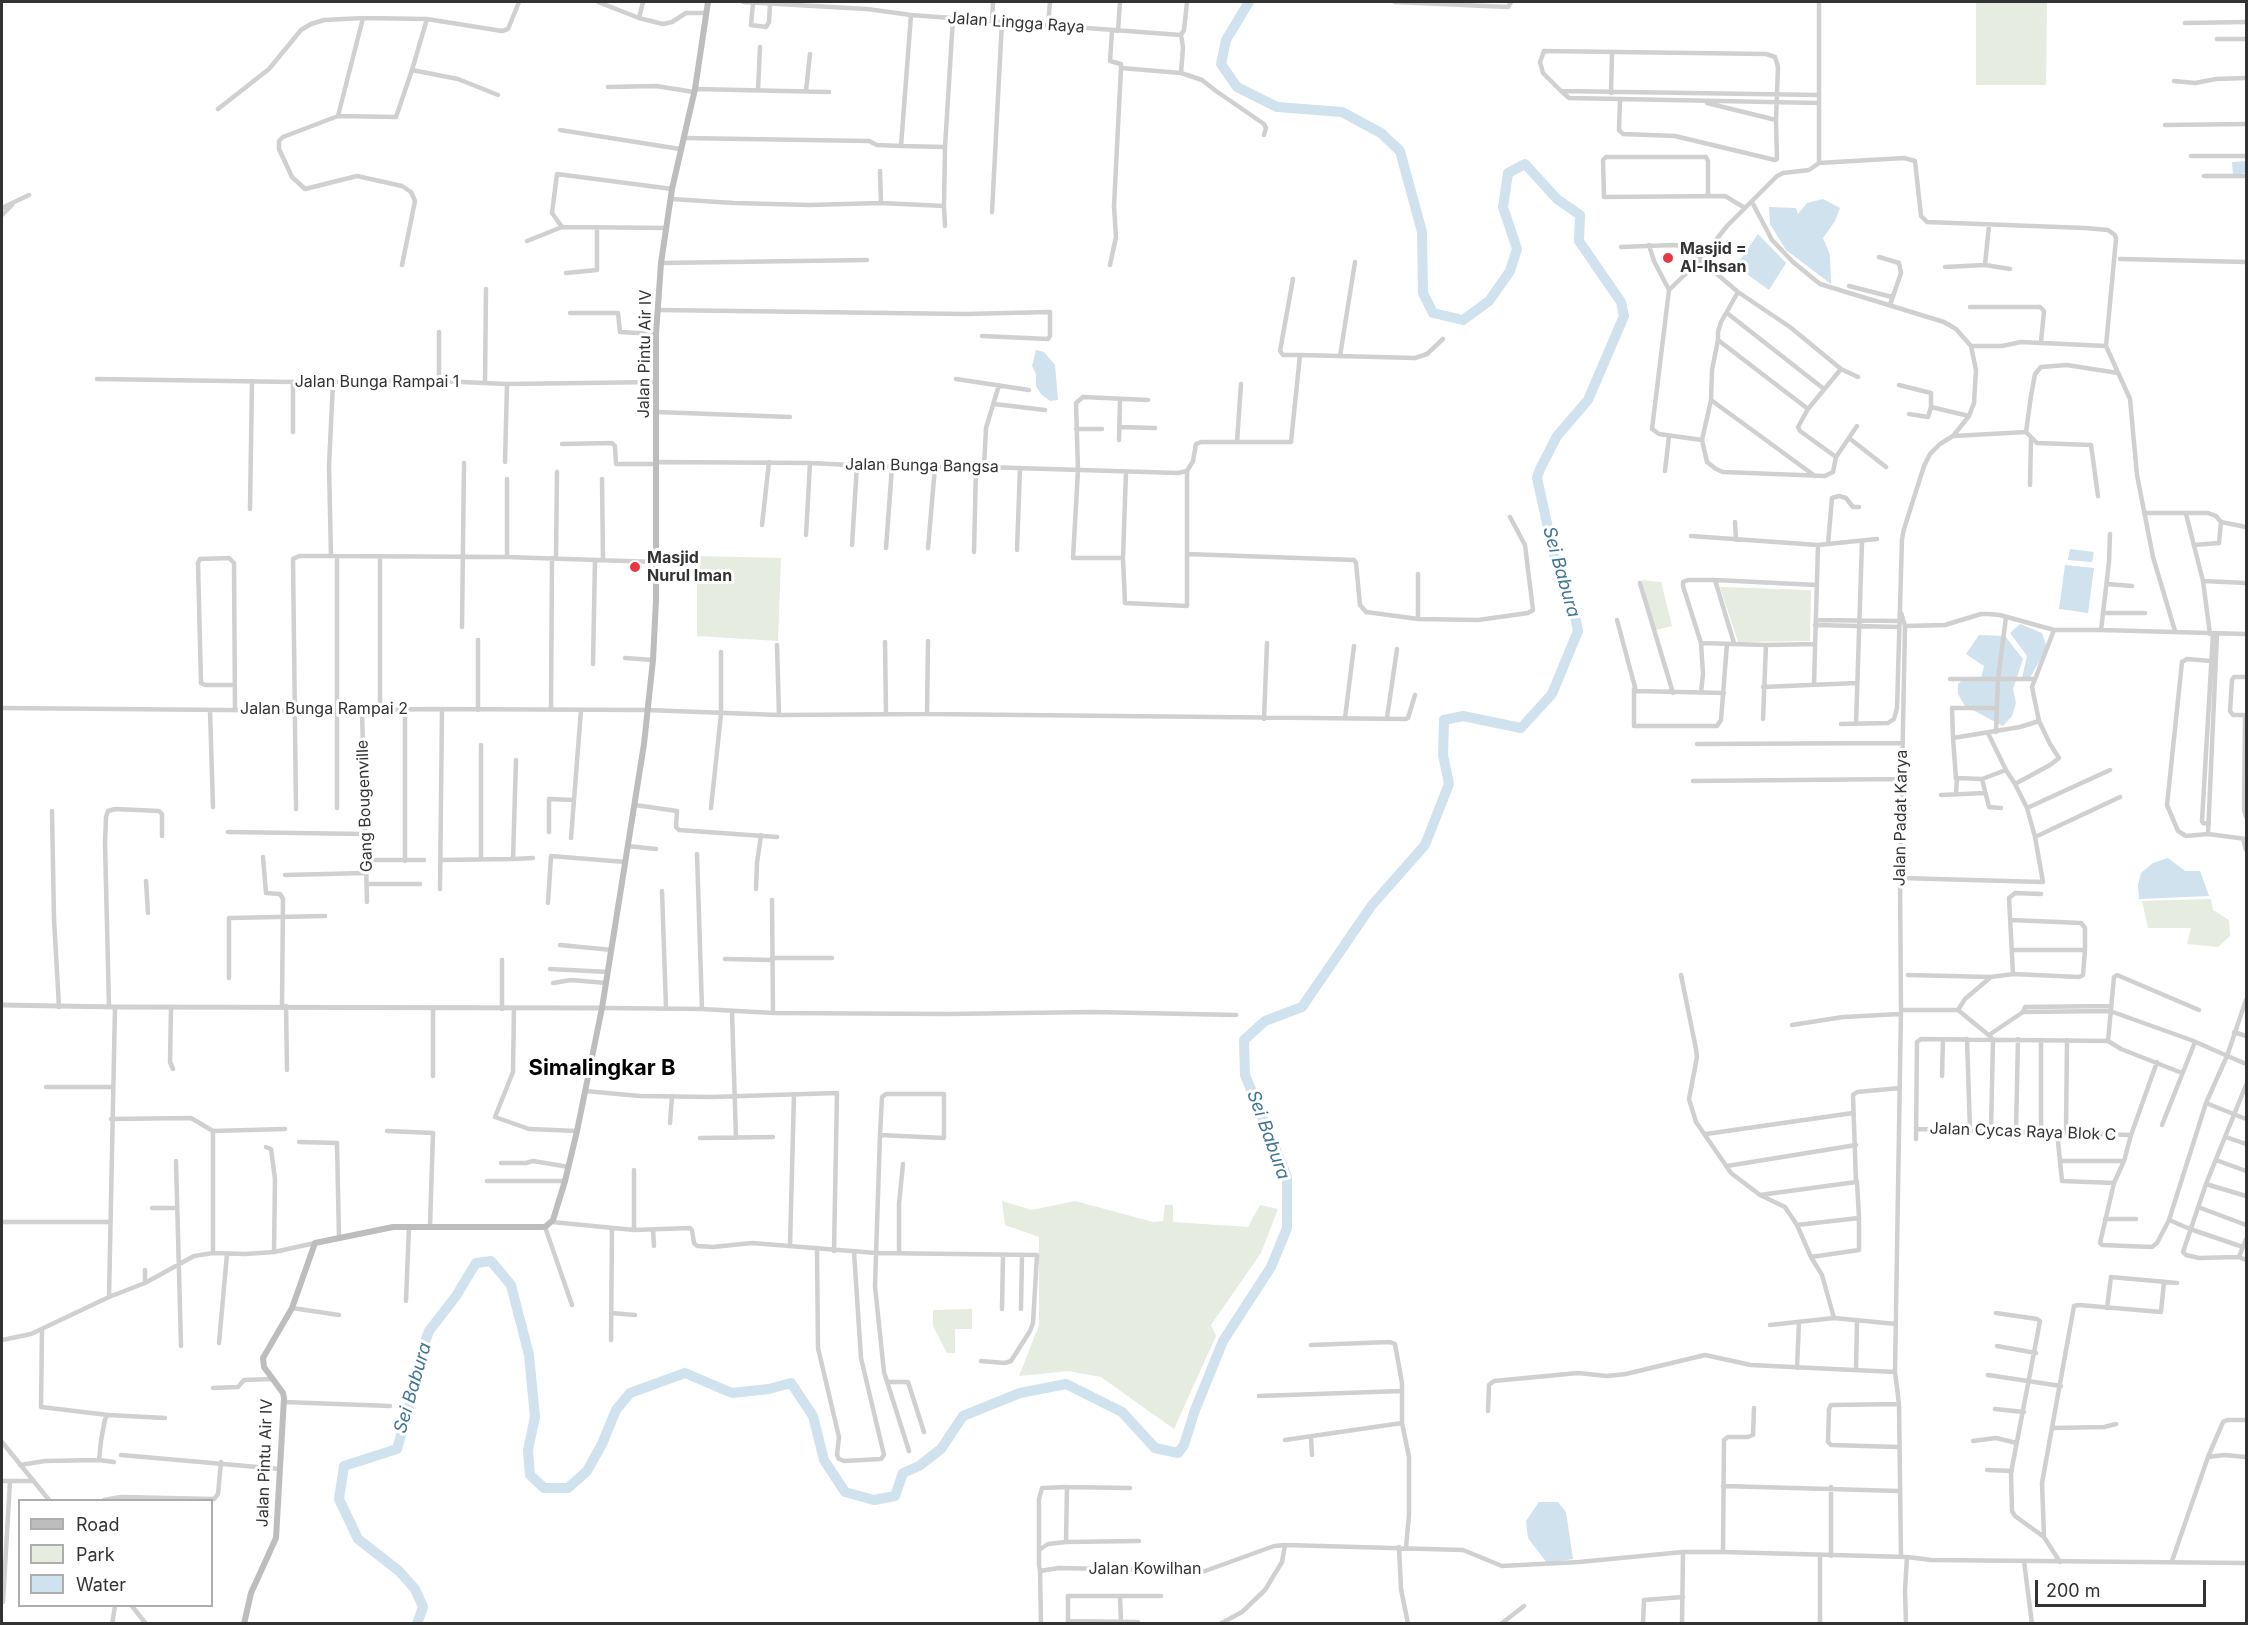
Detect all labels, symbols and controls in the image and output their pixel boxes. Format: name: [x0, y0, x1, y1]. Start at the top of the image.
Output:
street label: Jalan Lingga Raya: [947, 9, 1085, 37]
place label: Masjid = Al-Ihsan: [1680, 239, 1747, 277]
marker: Masjid = Al-Ihsan: [1661, 251, 1675, 265]
street label: Jalan Pintu Air IV: [634, 290, 656, 418]
street label: Jalan Bunga Rampai 1: [295, 372, 459, 392]
street label: Jalan Bunga Bangsa: [845, 455, 999, 477]
water label: Sei Babura: [1538, 524, 1584, 620]
place label: Masjid Nurul Iman: [647, 548, 732, 586]
marker: Masjid Nurul Iman: [628, 560, 642, 574]
street label: Jalan Bunga Rampai 2: [240, 699, 408, 719]
street label: Gang Bougenville: [353, 739, 377, 873]
street label: Jalan Padat Karya: [1890, 750, 1912, 886]
district label: Simalingkar B: [529, 1055, 675, 1081]
water label: Sei Babura: [1242, 1087, 1294, 1183]
street label: Jalan Cycas Raya Blok C: [1929, 1119, 2117, 1145]
water label: Sei Babura: [390, 1340, 436, 1436]
street label: Jalan Pintu Air IV: [253, 1398, 277, 1528]
legend: [18, 1499, 213, 1607]
text: Road: [76, 1514, 119, 1535]
text: Park: [76, 1544, 115, 1565]
street label: Jalan Kowilhan: [1088, 1559, 1202, 1579]
scale bar: [2038, 1568, 2209, 1606]
text: Water: [76, 1574, 126, 1595]
text: 200 m: [2046, 1580, 2101, 1601]

